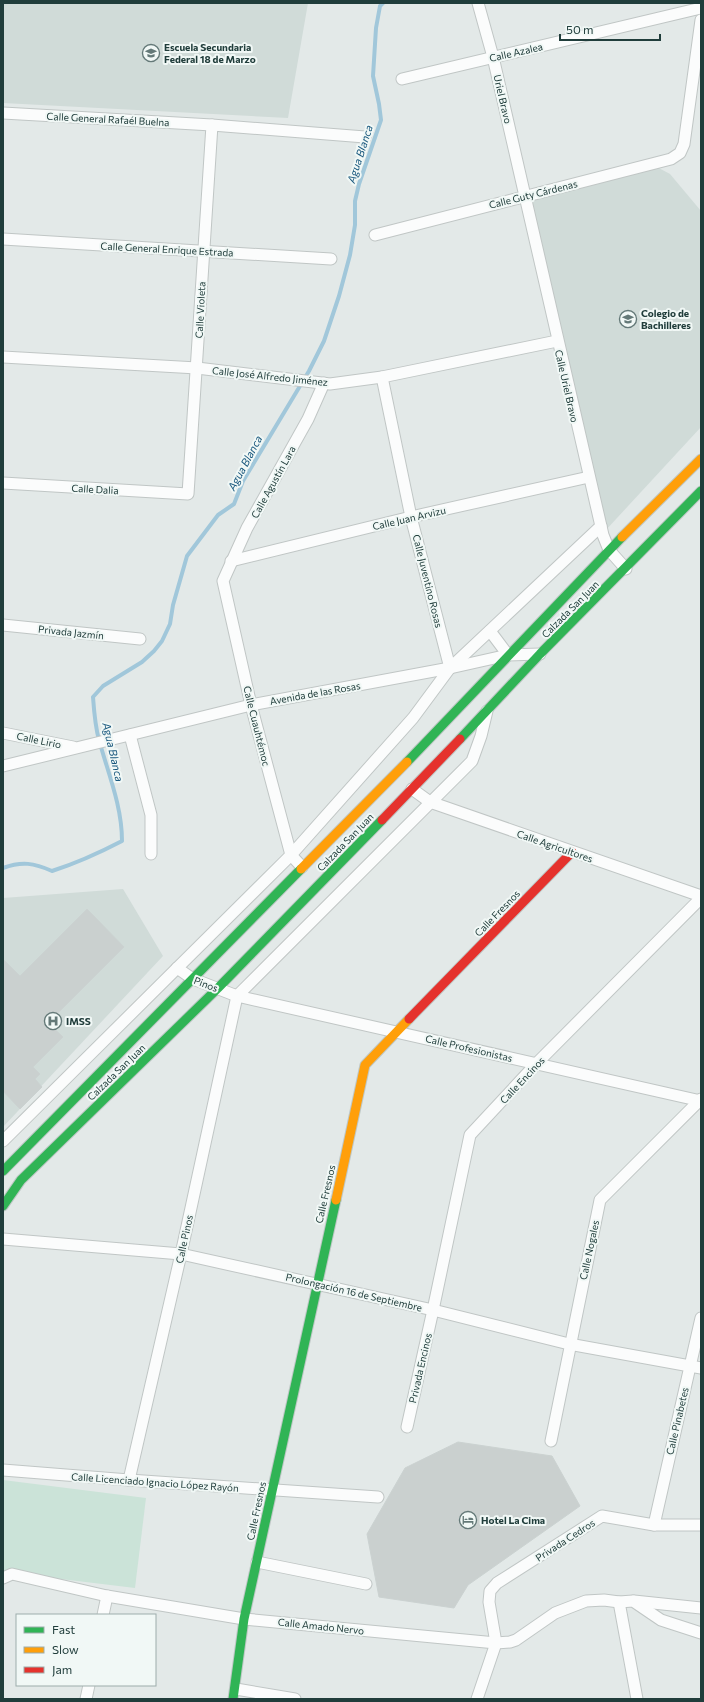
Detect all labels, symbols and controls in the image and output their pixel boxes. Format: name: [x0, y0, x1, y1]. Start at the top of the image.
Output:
scale bar: [560, 16, 660, 42]
text: 50 m: [566, 22, 594, 36]
street label: Calle Azalea: [488, 40, 544, 64]
place label: Escuela Secundaria Federal 18 de Marzo: [164, 41, 256, 65]
school or university icon: Escuela Secundaria Federal 18 de Marzo: [141, 43, 161, 63]
street label: Uriel Bravo: [492, 73, 514, 125]
street label: Calle General Rafaél Buelna: [46, 110, 170, 128]
water label: Agua Blanca: [344, 123, 375, 186]
street label: Calle Guty Cárdenas: [487, 177, 579, 211]
street label: Calle General Enrique Estrada: [100, 240, 234, 258]
street label: Calle Violeta: [193, 281, 207, 339]
place label: Colegio de Bachilleres: [641, 307, 691, 331]
school or university icon: Colegio de Bachilleres: [618, 309, 638, 329]
street label: Calle Uriel Bravo: [553, 348, 581, 424]
street label: Calle José Alfredo Jiménez: [211, 364, 329, 388]
water label: Agua Blanca: [224, 433, 265, 493]
street label: Calle Agustín Lara: [248, 444, 298, 520]
street label: Calle Dalia: [71, 482, 119, 496]
street label: Calle Juan Arvizu: [371, 504, 447, 532]
street label: Calle Juventino Rosas: [411, 533, 446, 629]
street label: Calzada San Juan: [539, 578, 601, 640]
street label: Privada Jazmín: [37, 623, 105, 641]
street label: Avenida de las Rosas: [269, 679, 362, 707]
street label: Calle Cuauhtémoc: [241, 685, 273, 767]
water label: Agua Blanca: [100, 720, 127, 783]
street label: Calle Lirio: [16, 729, 62, 751]
street label: Calzada San Juan: [314, 811, 376, 873]
street label: Calle Agricultores: [515, 827, 595, 865]
street label: Calle Fresnos: [472, 887, 522, 939]
street label: Pinos: [192, 974, 220, 994]
hospital icon: IMSS: [43, 1011, 63, 1031]
place label: IMSS: [66, 1015, 91, 1027]
street label: Calle Profesionistas: [424, 1032, 514, 1064]
street label: Calzada San Juan: [85, 1041, 147, 1103]
street label: Calle Encinos: [497, 1054, 547, 1106]
street label: Calle Fresnos: [312, 1163, 338, 1224]
street label: Calle Pinos: [173, 1213, 195, 1264]
street label: Calle Nogales: [577, 1219, 601, 1281]
street label: Prolongación 16 de Septiembre: [284, 1270, 424, 1314]
street label: Privada Encinos: [406, 1331, 434, 1404]
street label: Calle Pinabetes: [663, 1386, 691, 1456]
street label: Calle Licenciado Ignacio López Rayón: [71, 1470, 239, 1494]
street label: Calle Fresnos: [244, 1480, 268, 1541]
hotel icon: Hotel La Cima: [458, 1510, 478, 1530]
place label: Hotel La Cima: [481, 1514, 545, 1526]
street label: Privada Cedros: [533, 1516, 597, 1564]
legend: [16, 1614, 156, 1686]
street label: Calle Amado Nervo: [277, 1616, 365, 1636]
text: Fast: [52, 1622, 75, 1636]
text: Slow: [52, 1642, 79, 1656]
text: Jam: [52, 1662, 72, 1677]

